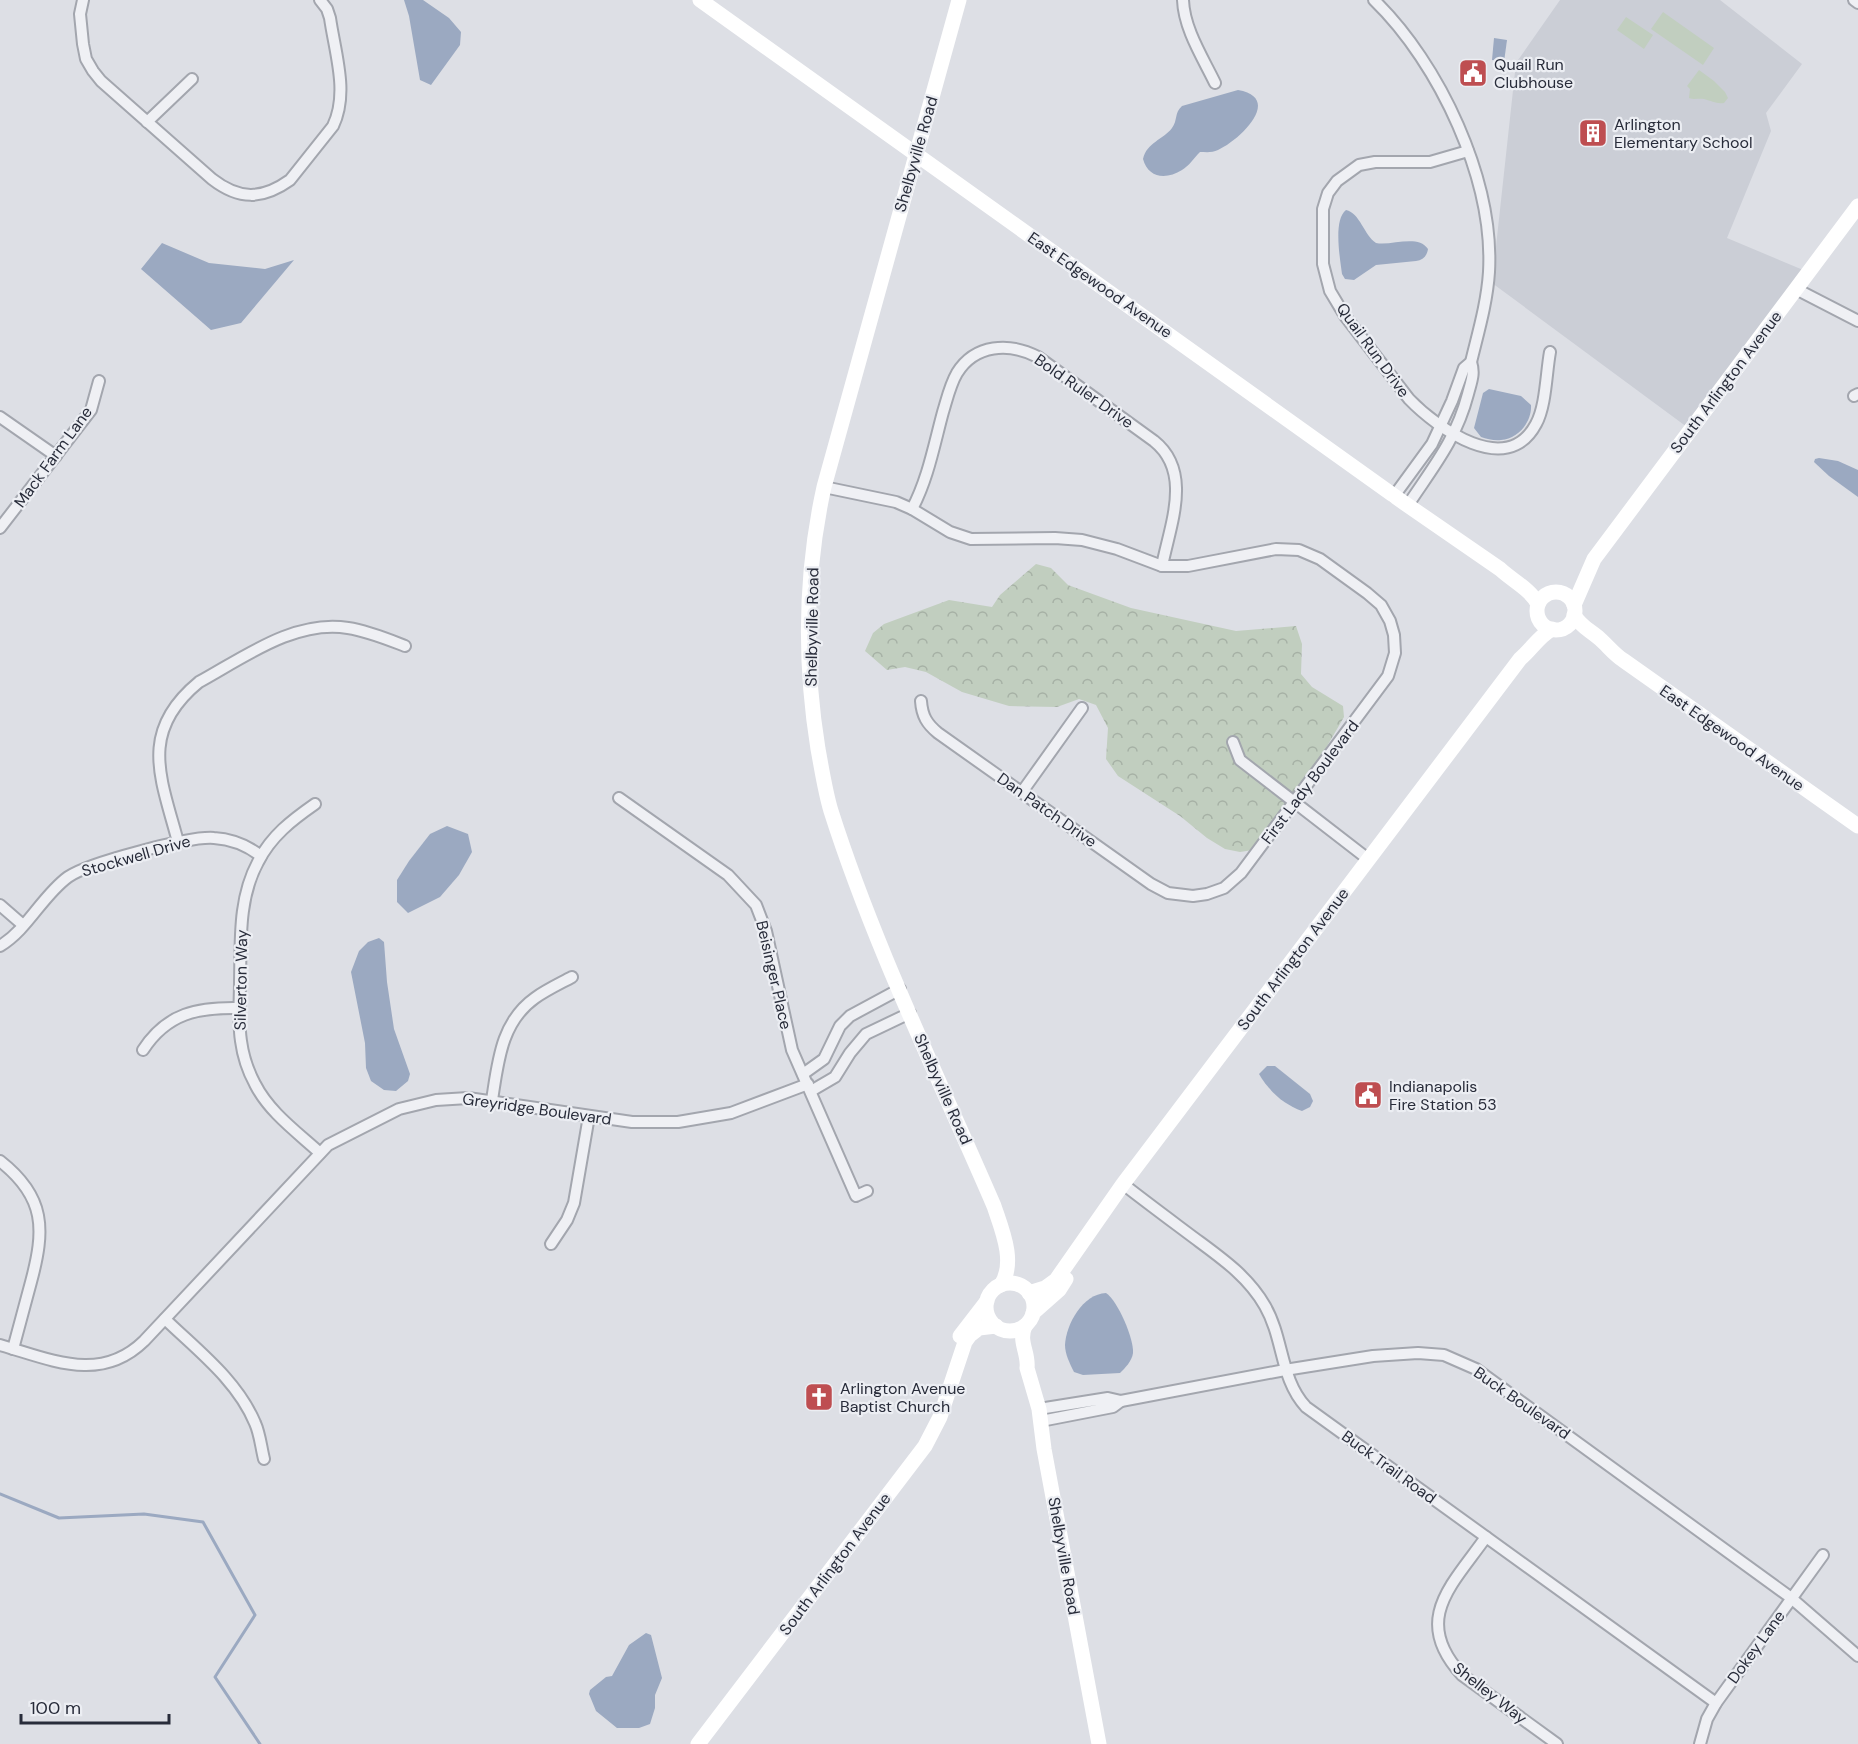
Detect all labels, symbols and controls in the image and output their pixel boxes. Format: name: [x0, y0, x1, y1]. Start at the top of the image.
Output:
place label: Quail Run Clubhouse: [1494, 54, 1573, 93]
public building icon: Quail Run Clubhouse: [1457, 57, 1489, 89]
street label: Shelbyville Road: [889, 94, 943, 214]
place label: Arlington Elementary School: [1614, 114, 1752, 153]
building icon: Arlington Elementary School: [1577, 117, 1609, 149]
street label: East Edgewood Avenue: [1024, 227, 1176, 343]
street label: Quail Run Drive: [1332, 299, 1414, 401]
street label: South Arlington Avenue: [1666, 307, 1786, 457]
street label: Bold Ruler Drive: [1030, 349, 1138, 433]
street label: Mack Farm Lane: [9, 402, 97, 512]
street label: Shelbyville Road: [800, 567, 824, 687]
street label: East Edgewood Avenue: [1656, 680, 1808, 796]
street label: First Lady Boulevard: [1257, 716, 1363, 848]
street label: Dan Patch Drive: [993, 768, 1101, 852]
street label: Stockwell Drive: [79, 830, 193, 882]
street label: South Arlington Avenue: [1233, 884, 1353, 1034]
street label: Beisinger Place: [751, 918, 797, 1032]
street label: Silverton Way: [230, 929, 252, 1031]
street label: Shelbyville Road: [909, 1030, 977, 1148]
place label: Indianapolis Fire Station 53: [1389, 1076, 1497, 1115]
public building icon: Indianapolis Fire Station 53: [1352, 1079, 1384, 1111]
street label: Greyridge Boulevard: [461, 1088, 613, 1130]
street label: Buck Boulevard: [1470, 1362, 1574, 1444]
place label: Arlington Avenue Baptist Church: [840, 1378, 965, 1417]
church icon: Arlington Avenue Baptist Church: [803, 1381, 835, 1413]
street label: Buck Trail Road: [1338, 1426, 1440, 1508]
street label: South Arlington Avenue: [775, 1489, 895, 1639]
street label: Shelbyville Road: [1043, 1495, 1085, 1617]
street label: Dokey Lane: [1722, 1606, 1790, 1688]
street label: Shelley Way: [1449, 1657, 1531, 1729]
scale bar: [21, 1687, 170, 1725]
text: 100 m: [30, 1696, 81, 1720]

